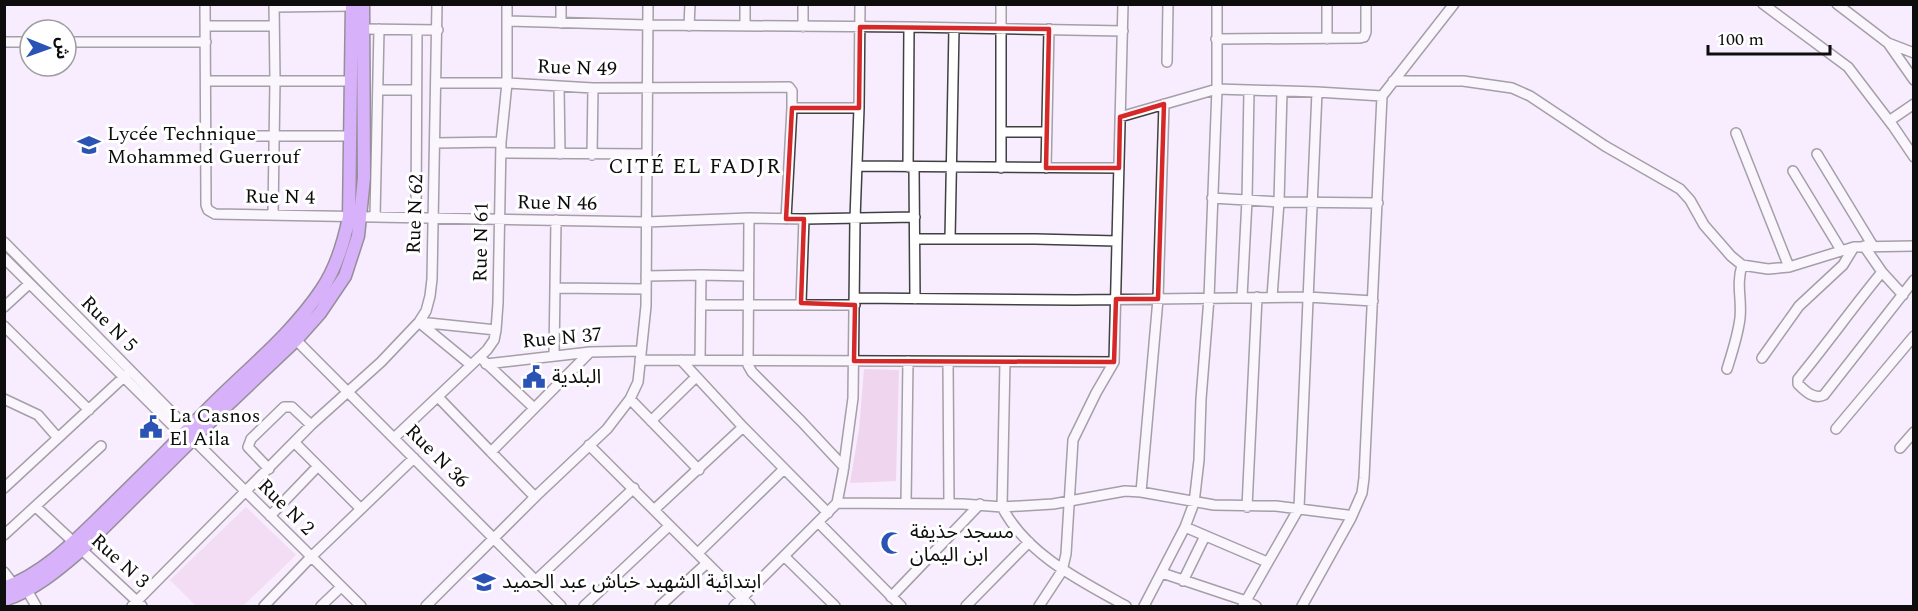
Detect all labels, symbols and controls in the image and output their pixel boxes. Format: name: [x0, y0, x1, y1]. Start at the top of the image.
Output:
north arrow: [18, 18, 78, 78]
scale bar: [1708, 18, 1830, 56]
text: 100 m: [1717, 26, 1764, 53]
text: ش: [50, 37, 74, 59]
street label: Rue N 49: [536, 52, 618, 84]
place label: Lycée Technique Mohammed Guerrouf: [107, 119, 302, 172]
school or university icon: Lycée Technique Mohammed Guerrouf: [76, 132, 102, 158]
district label: CITÉ EL FADJR: [608, 151, 782, 183]
street label: Rue N 62: [399, 173, 431, 255]
street label: Rue N 4: [245, 181, 315, 213]
street label: Rue N 46: [517, 187, 597, 219]
street label: Rue N 61: [465, 202, 497, 282]
street label: Rue N 5: [74, 289, 144, 359]
street label: Rue N 37: [521, 320, 603, 356]
place label: البلدية: [552, 362, 601, 392]
public building icon: البلدية: [521, 364, 547, 390]
place label: La Casnos El Aila: [169, 401, 260, 454]
public building icon: La Casnos El Aila: [138, 414, 164, 440]
street label: Rue N 36: [398, 417, 476, 495]
street label: Rue N 2: [251, 472, 321, 542]
place label: مسجد حذيفة ابن اليمان: [910, 517, 1014, 570]
street label: Rue N 3: [84, 526, 156, 596]
mosque icon: مسجد حذيفة ابن اليمان: [879, 530, 905, 556]
place label: ابتدائية الشهيد خباش عبد الحميد: [502, 567, 761, 597]
school or university icon: ابتدائية الشهيد خباش عبد الحميد: [471, 569, 497, 595]

